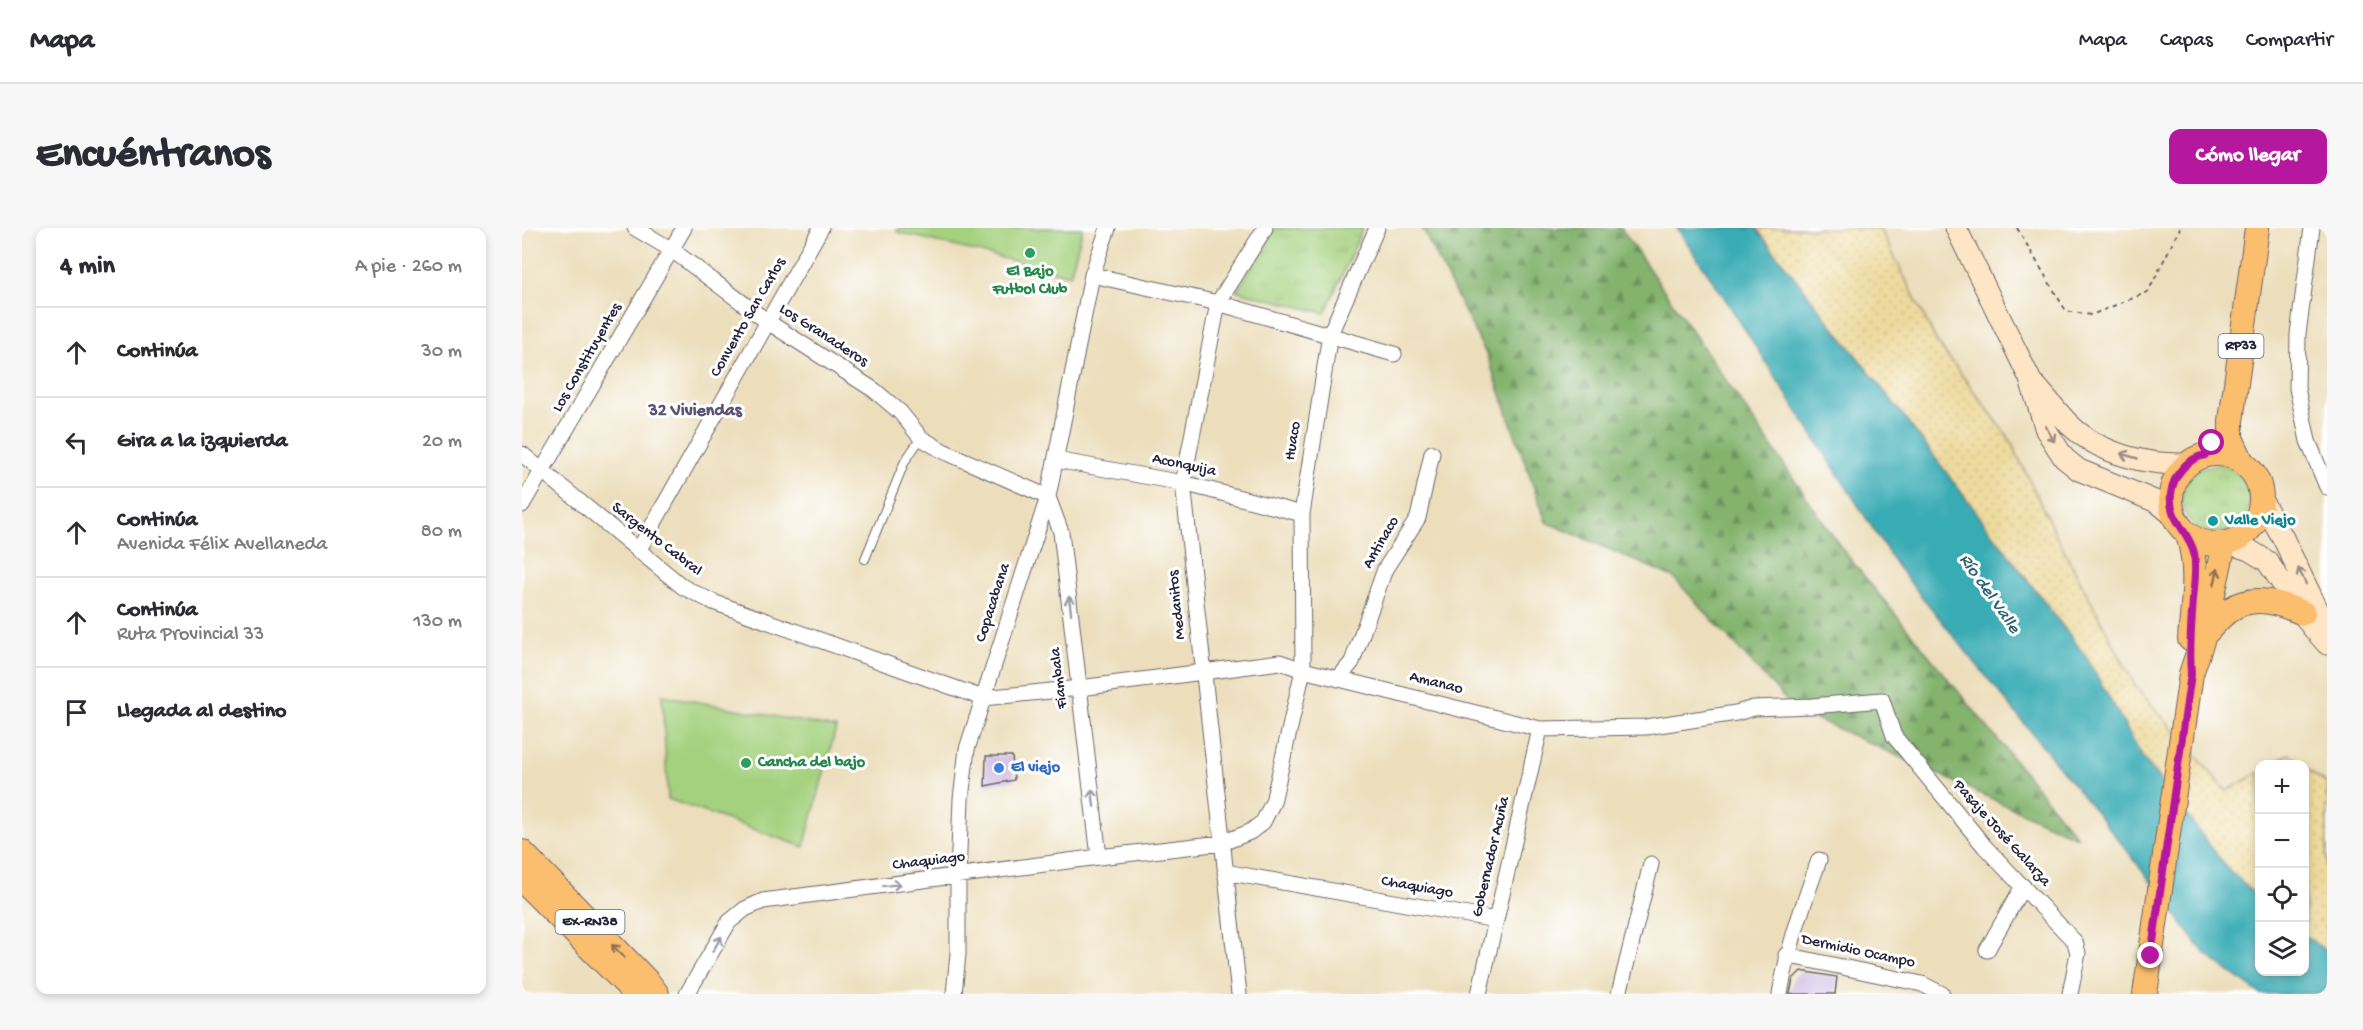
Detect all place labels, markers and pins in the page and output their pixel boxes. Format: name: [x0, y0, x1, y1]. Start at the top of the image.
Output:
marker: El Bajo Futbol Club: [1023, 246, 1037, 260]
place label: El Bajo Futbol Club: [992, 263, 1068, 300]
place label: Valle Viejo: [2224, 512, 2296, 531]
marker: Valle Viejo: [2206, 514, 2220, 528]
place label: Cancha del bajo: [757, 754, 866, 773]
marker: Cancha del bajo: [739, 756, 753, 770]
place label: El viejo: [1011, 759, 1061, 778]
marker: El viejo: [992, 761, 1006, 775]

